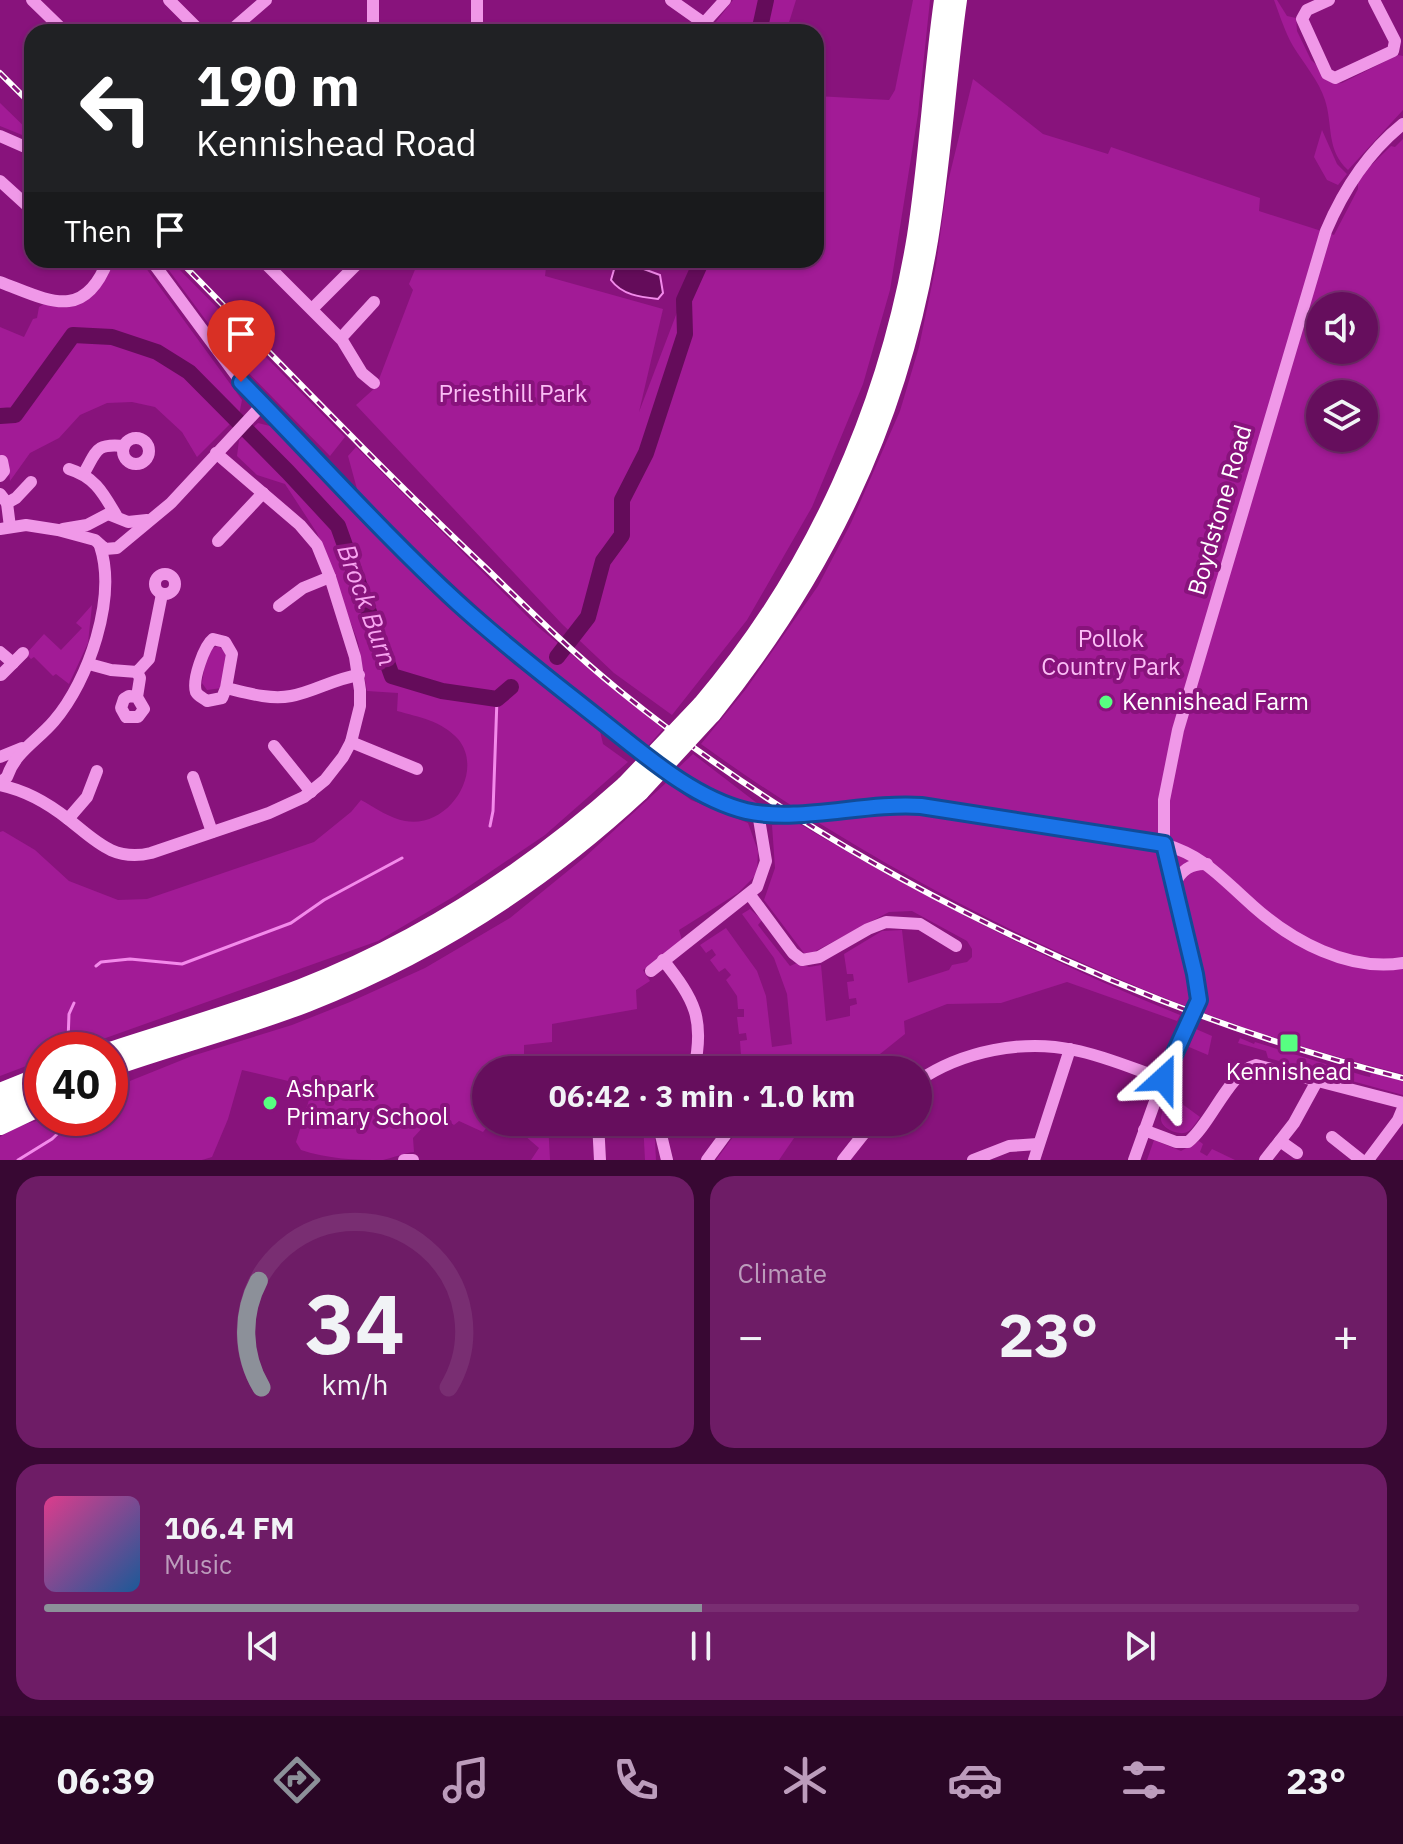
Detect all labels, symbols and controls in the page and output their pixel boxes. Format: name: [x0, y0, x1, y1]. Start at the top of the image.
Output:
text: 190 m: [196, 49, 360, 121]
icon: left: [64, 56, 168, 160]
text: Kennishead Road: [196, 119, 477, 166]
icon: arrive: [148, 208, 192, 252]
text: Then: [64, 211, 132, 250]
map controls: [1306, 292, 1378, 452]
button: sound: [1306, 292, 1378, 364]
pin: [207, 300, 275, 382]
icon: arrive: [219, 312, 263, 356]
park label: Priesthill Park: [438, 377, 588, 409]
button: layers: [1306, 380, 1378, 452]
street label: Boydstone Road: [1179, 421, 1259, 599]
water label: Brock Burn: [330, 539, 406, 670]
park label: Pollok Country Park: [1041, 622, 1181, 682]
place label: Kennishead Farm: [1122, 685, 1309, 717]
marker: Kennishead Farm: [1097, 693, 1115, 711]
speed limit sign: 40: [24, 1032, 128, 1136]
marker: Kennishead: [1278, 1032, 1300, 1054]
position arrow: [1121, 1037, 1205, 1121]
place label: Kennishead: [1226, 1055, 1352, 1087]
place label: Ashpark Primary School: [286, 1072, 449, 1132]
text: 06:42 · 3 min · 1.0 km: [549, 1076, 855, 1115]
marker: Ashpark Primary School: [261, 1094, 279, 1112]
text: Climate: [738, 1256, 827, 1290]
text: 34: [305, 1269, 405, 1377]
text: 23°: [998, 1295, 1098, 1374]
text: −: [738, 1307, 764, 1364]
text: +: [1333, 1307, 1359, 1364]
text: km/h: [321, 1366, 388, 1403]
text: 106.4 FM: [164, 1508, 295, 1547]
text: Music: [164, 1547, 232, 1581]
icon: previous: [241, 1624, 285, 1668]
icon: pause: [679, 1624, 723, 1668]
icon: next: [1118, 1624, 1162, 1668]
icon: directions: [269, 1752, 325, 1808]
icon: music: [438, 1752, 494, 1808]
icon: phone: [608, 1752, 664, 1808]
icon: climate: [777, 1752, 833, 1808]
icon: car: [947, 1752, 1003, 1808]
icon: filters: [1116, 1752, 1172, 1808]
text: 06:39: [57, 1757, 155, 1804]
text: 23°: [1286, 1757, 1346, 1804]

